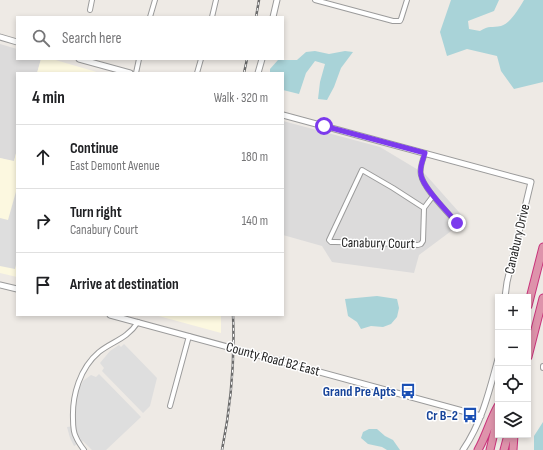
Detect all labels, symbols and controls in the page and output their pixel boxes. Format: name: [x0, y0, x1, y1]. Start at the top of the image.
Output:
search box: [16, 16, 284, 60]
icon: search: [30, 27, 52, 49]
text: Search here: [62, 29, 122, 48]
text: 4 min: [32, 88, 65, 108]
text: Walk · 320 m: [214, 90, 268, 106]
route start: [315, 117, 333, 135]
text: Continue: [70, 139, 119, 158]
icon: ahead: [32, 146, 54, 168]
text: 180 m: [242, 149, 268, 165]
text: East Demont Avenue: [70, 158, 160, 174]
street label: Canabury Drive: [501, 202, 533, 276]
text: Turn right: [70, 203, 122, 222]
icon: right: [32, 210, 54, 232]
text: 140 m: [242, 213, 268, 229]
route end: [448, 214, 466, 232]
text: Canabury Court: [70, 222, 138, 238]
street label: Canabury Court: [341, 234, 415, 252]
icon: arrive: [32, 274, 54, 296]
text: Arrive at destination: [70, 275, 179, 294]
map controls: [495, 294, 531, 438]
button: +: [495, 294, 531, 330]
button: −: [495, 330, 531, 366]
street label: County Road B2 East: [224, 338, 322, 380]
button: locate: [495, 366, 531, 402]
bus stop icon: Grand Pre Apts: [399, 382, 417, 400]
place label: Grand Pre Apts: [323, 383, 396, 400]
button: layers: [495, 402, 531, 438]
bus stop icon: Cr B-2: [461, 406, 479, 424]
place label: Cr B-2: [426, 407, 458, 424]

